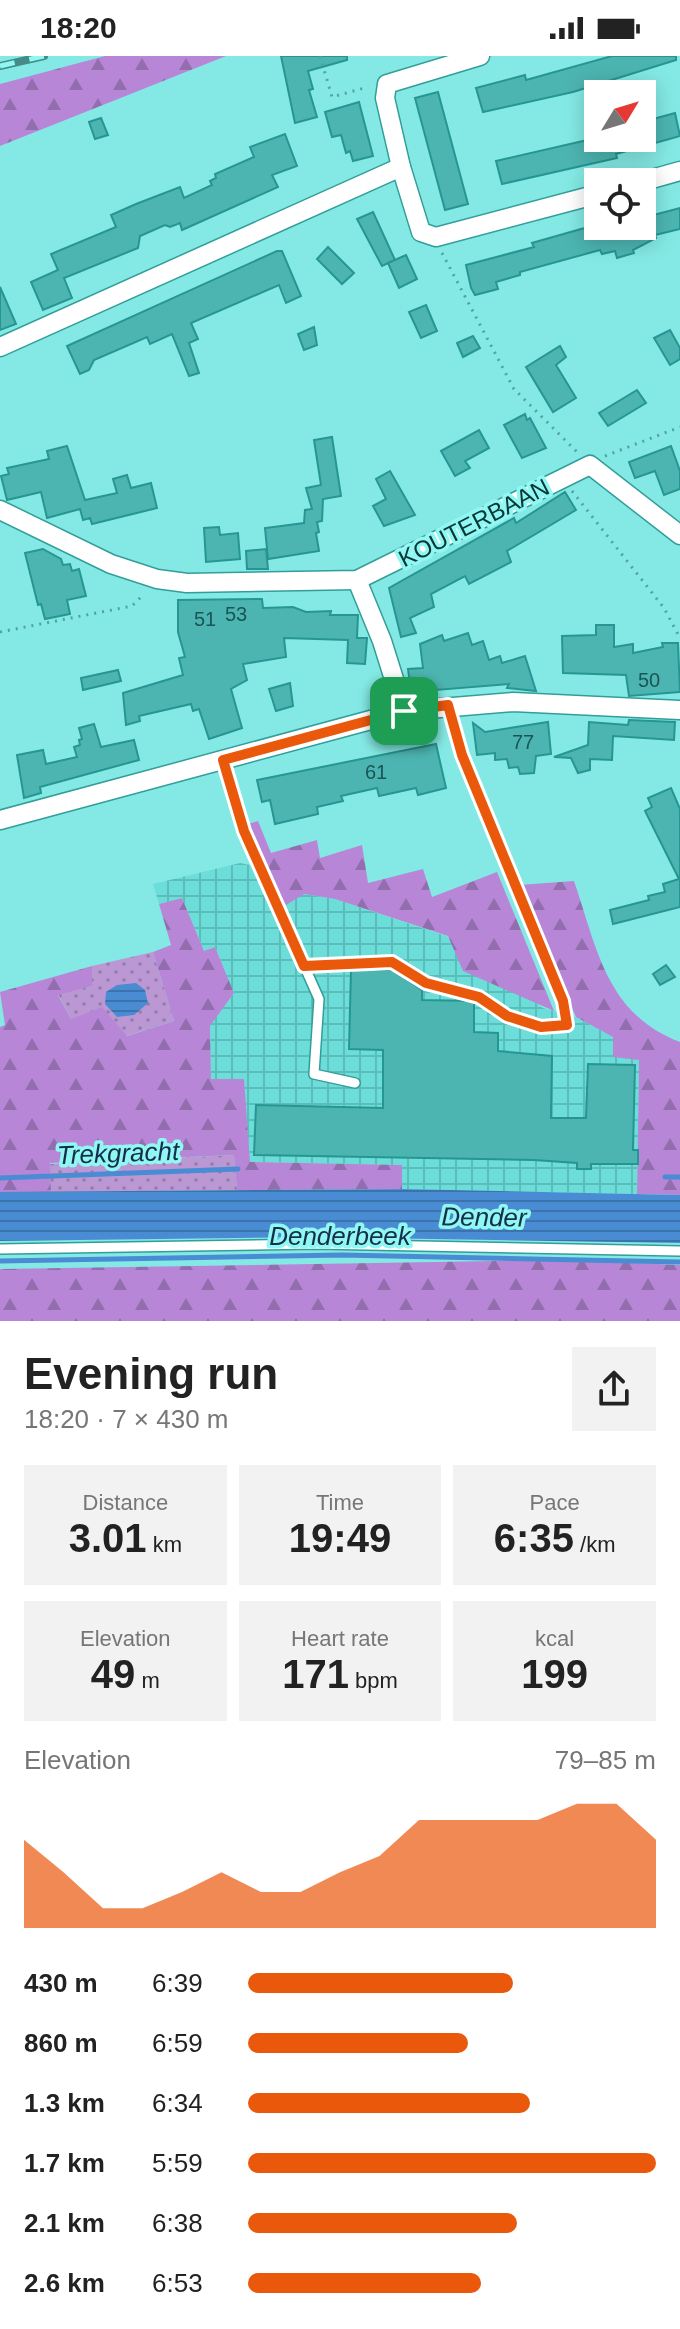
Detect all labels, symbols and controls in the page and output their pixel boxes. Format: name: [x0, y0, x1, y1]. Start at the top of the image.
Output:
text: 18:20: [40, 11, 117, 44]
north arrow: [584, 80, 656, 152]
map controls: [584, 80, 656, 240]
button: locate: [584, 168, 656, 240]
street label: KOUTERBAAN: [394, 473, 554, 572]
house number: 53: [225, 603, 247, 625]
house number: 51: [194, 608, 216, 630]
house number: 50: [638, 669, 660, 691]
pin: [370, 677, 438, 745]
icon: arrive: [382, 689, 426, 733]
house number: 77: [512, 731, 534, 753]
house number: 61: [365, 761, 387, 783]
water label: Trekgracht: [56, 1136, 181, 1170]
water label: Dender: [441, 1201, 528, 1233]
water label: Denderbeek: [269, 1221, 413, 1251]
button: share: [572, 1347, 656, 1431]
text: Evening run: [24, 1349, 278, 1398]
text: 18:20 · 7 × 430 m: [24, 1404, 229, 1434]
text: Distance: [83, 1490, 168, 1515]
text: Time: [316, 1490, 364, 1515]
text: Pace: [530, 1490, 580, 1515]
text: 3.01: [69, 1516, 147, 1560]
text: 19:49: [289, 1516, 391, 1560]
text: 6:35: [494, 1516, 574, 1560]
text: km: [147, 1532, 182, 1557]
text: /km: [574, 1532, 615, 1557]
text: Elevation: [80, 1626, 171, 1651]
text: Heart rate: [291, 1626, 389, 1651]
text: kcal: [535, 1626, 574, 1651]
text: 49: [91, 1652, 135, 1696]
text: 171: [282, 1652, 349, 1696]
text: 199: [521, 1652, 588, 1696]
text: m: [135, 1668, 160, 1693]
text: bpm: [349, 1668, 398, 1693]
text: Elevation: [24, 1745, 131, 1775]
text: 79–85 m: [555, 1745, 656, 1775]
text: 430 m: [24, 1968, 98, 1998]
text: 6:39: [152, 1968, 203, 1998]
text: 860 m: [24, 2028, 98, 2058]
text: 6:59: [152, 2028, 203, 2058]
text: 1.3 km: [24, 2088, 105, 2118]
text: 6:34: [152, 2088, 203, 2118]
text: 1.7 km: [24, 2148, 105, 2178]
text: 5:59: [152, 2148, 203, 2178]
text: 2.1 km: [24, 2208, 105, 2238]
text: 6:38: [152, 2208, 203, 2238]
text: 2.6 km: [24, 2268, 105, 2298]
text: 6:53: [152, 2268, 203, 2298]

